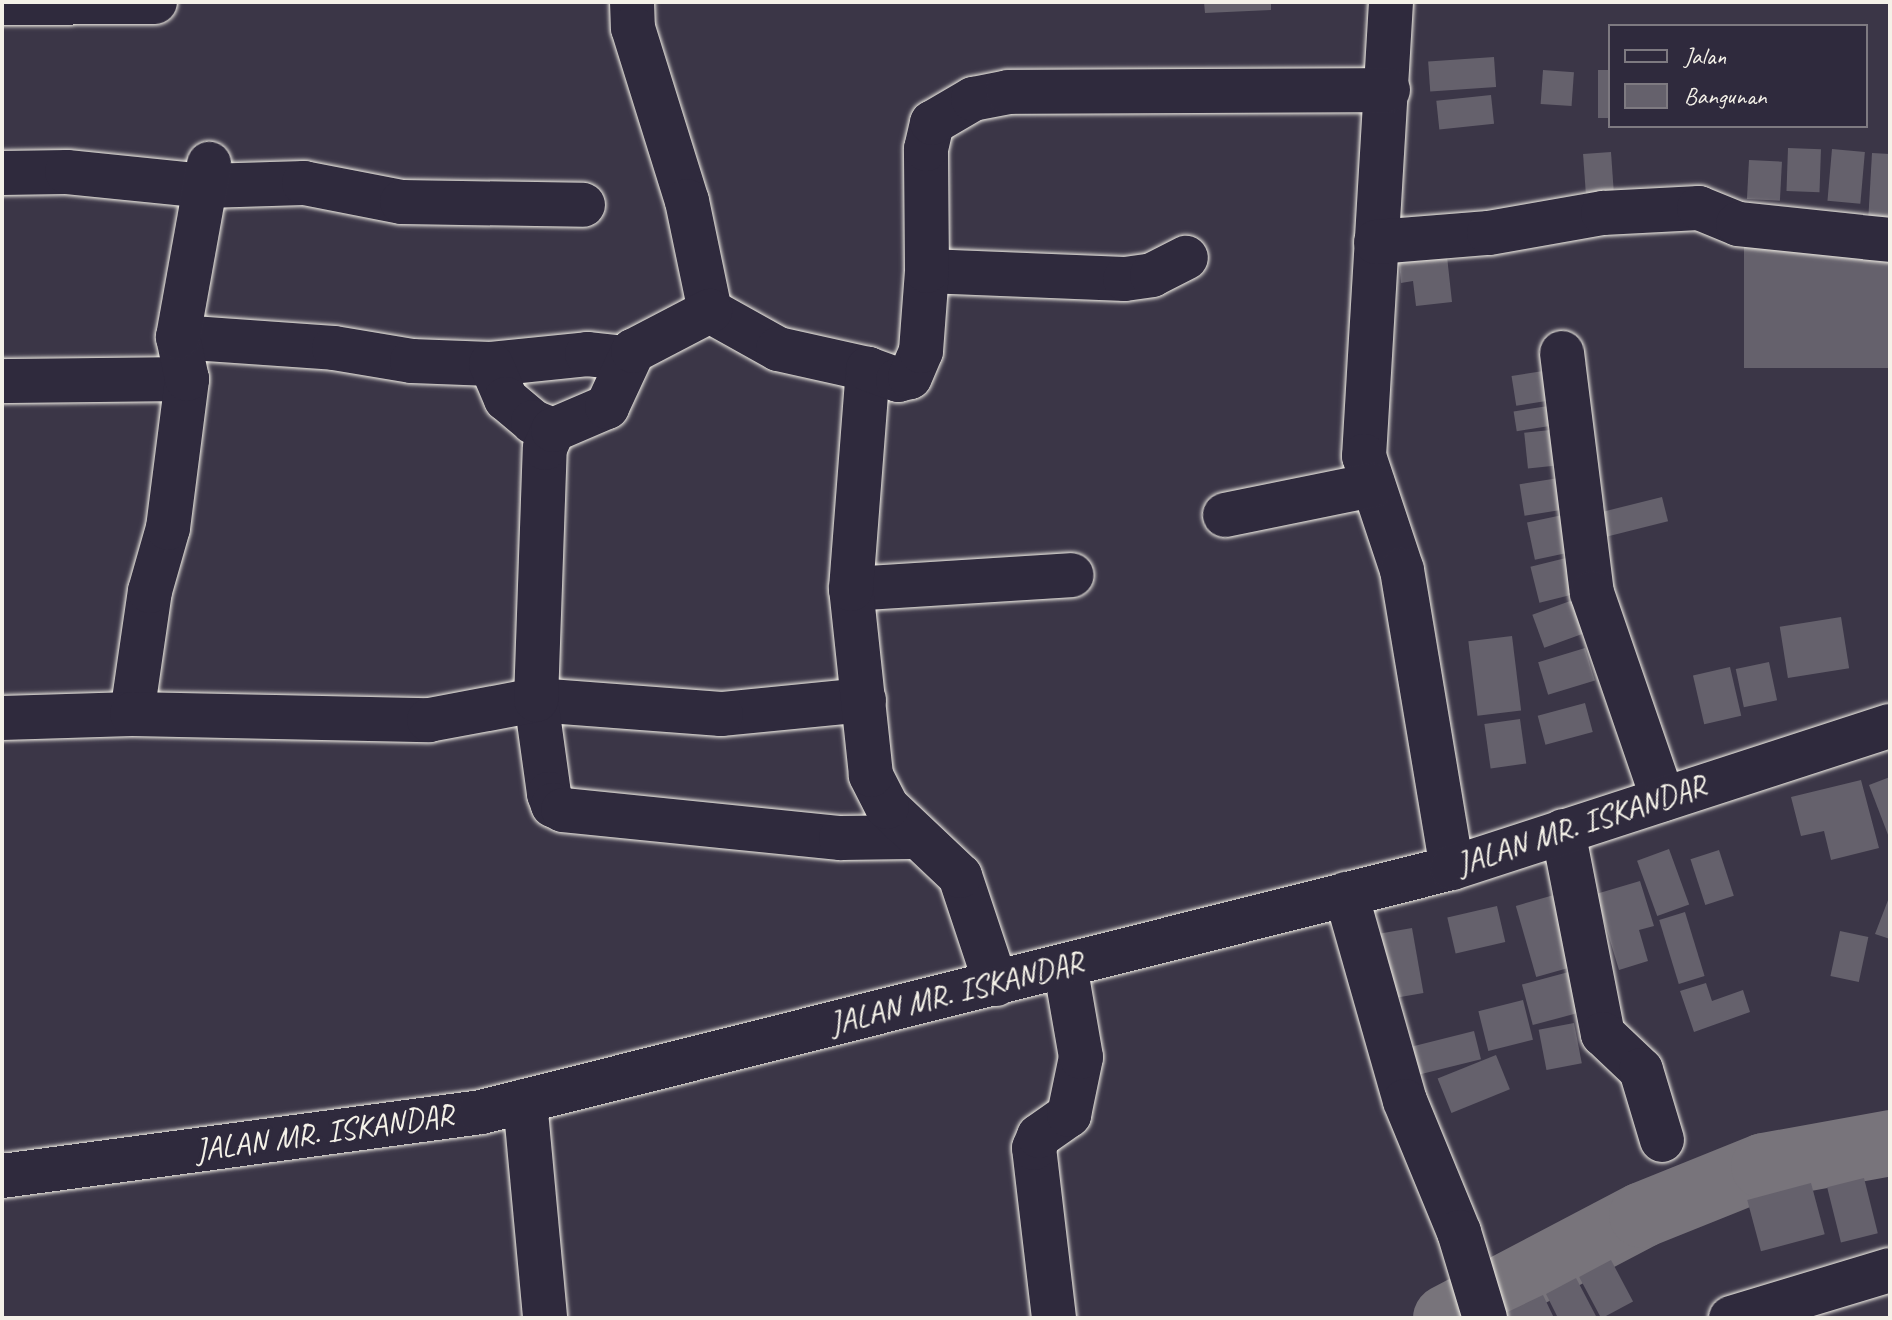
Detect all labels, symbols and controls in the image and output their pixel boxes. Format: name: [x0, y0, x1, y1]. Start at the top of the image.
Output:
legend: [1608, 24, 1868, 128]
text: Jalan: [1684, 41, 1726, 71]
text: Bangunan: [1684, 81, 1767, 111]
street label: JALAN MR. ISKANDAR: [1452, 767, 1710, 883]
street label: JALAN MR. ISKANDAR: [825, 943, 1087, 1043]
street label: JALAN MR. ISKANDAR: [193, 1096, 455, 1170]

